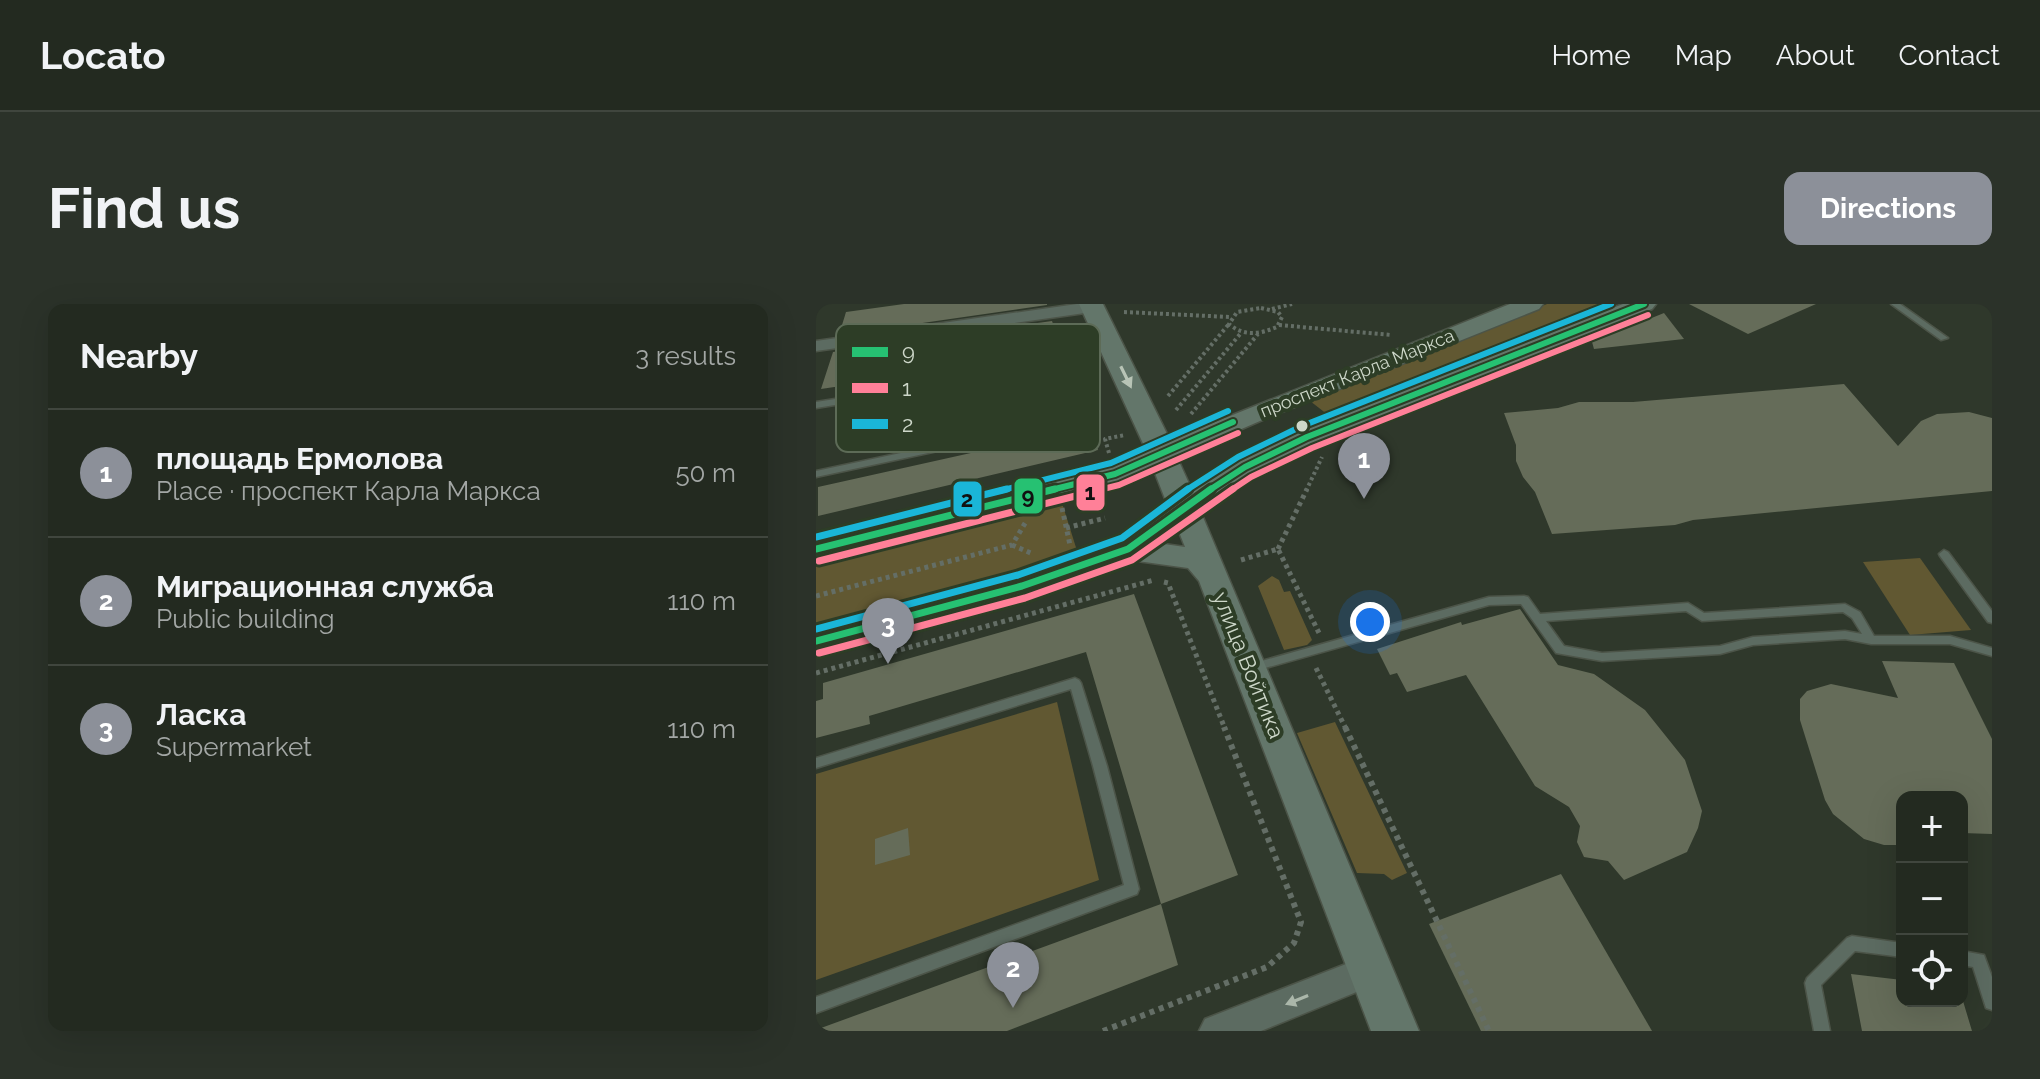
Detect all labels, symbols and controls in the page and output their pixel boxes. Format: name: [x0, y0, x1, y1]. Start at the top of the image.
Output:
text: Locato: [40, 33, 166, 78]
text: Home: [1551, 39, 1631, 72]
text: Map: [1675, 39, 1732, 72]
text: About: [1776, 39, 1855, 72]
text: Contact: [1899, 39, 2000, 72]
button: Directions: [1784, 172, 1992, 245]
text: Find us: [48, 175, 240, 241]
legend: [836, 324, 1100, 452]
street label: проспект Карла Маркса: [1257, 324, 1457, 422]
text: Nearby: [80, 336, 198, 376]
text: 9: [902, 339, 915, 365]
text: 3 results: [635, 341, 736, 371]
one-way arrow: [1119, 366, 1133, 389]
text: 1: [902, 375, 911, 401]
text: 2: [902, 411, 913, 437]
unlabelled marker: [1294, 418, 1310, 434]
pin: 1: [1338, 433, 1390, 499]
text: площадь Ермолова: [156, 441, 443, 476]
text: 1: [100, 458, 112, 488]
text: 50 m: [675, 458, 736, 488]
line badge: 1: [1075, 473, 1106, 512]
text: Place · проспект Карла Маркса: [156, 476, 541, 506]
line badge: 9: [1013, 477, 1044, 515]
text: 1: [1085, 479, 1096, 505]
line badge: 2: [952, 480, 983, 518]
text: 9: [1022, 483, 1035, 509]
text: 2: [961, 486, 973, 512]
text: Миграционная служба: [156, 569, 494, 604]
text: 2: [99, 586, 113, 616]
text: 110 m: [667, 586, 736, 616]
street label: улица Войтика: [1208, 588, 1290, 742]
pin: 3: [862, 598, 914, 664]
your location: [1350, 602, 1390, 642]
text: Public building: [156, 604, 335, 634]
text: Ласка: [156, 697, 246, 732]
text: 3: [99, 714, 113, 744]
text: 110 m: [667, 714, 736, 744]
text: Supermarket: [156, 732, 312, 762]
map controls: [1896, 791, 1968, 1007]
button: +: [1896, 791, 1968, 863]
button: −: [1896, 863, 1968, 935]
button: locate: [1896, 935, 1968, 1007]
pin: 2: [987, 942, 1039, 1008]
one-way arrow: [1285, 994, 1309, 1007]

